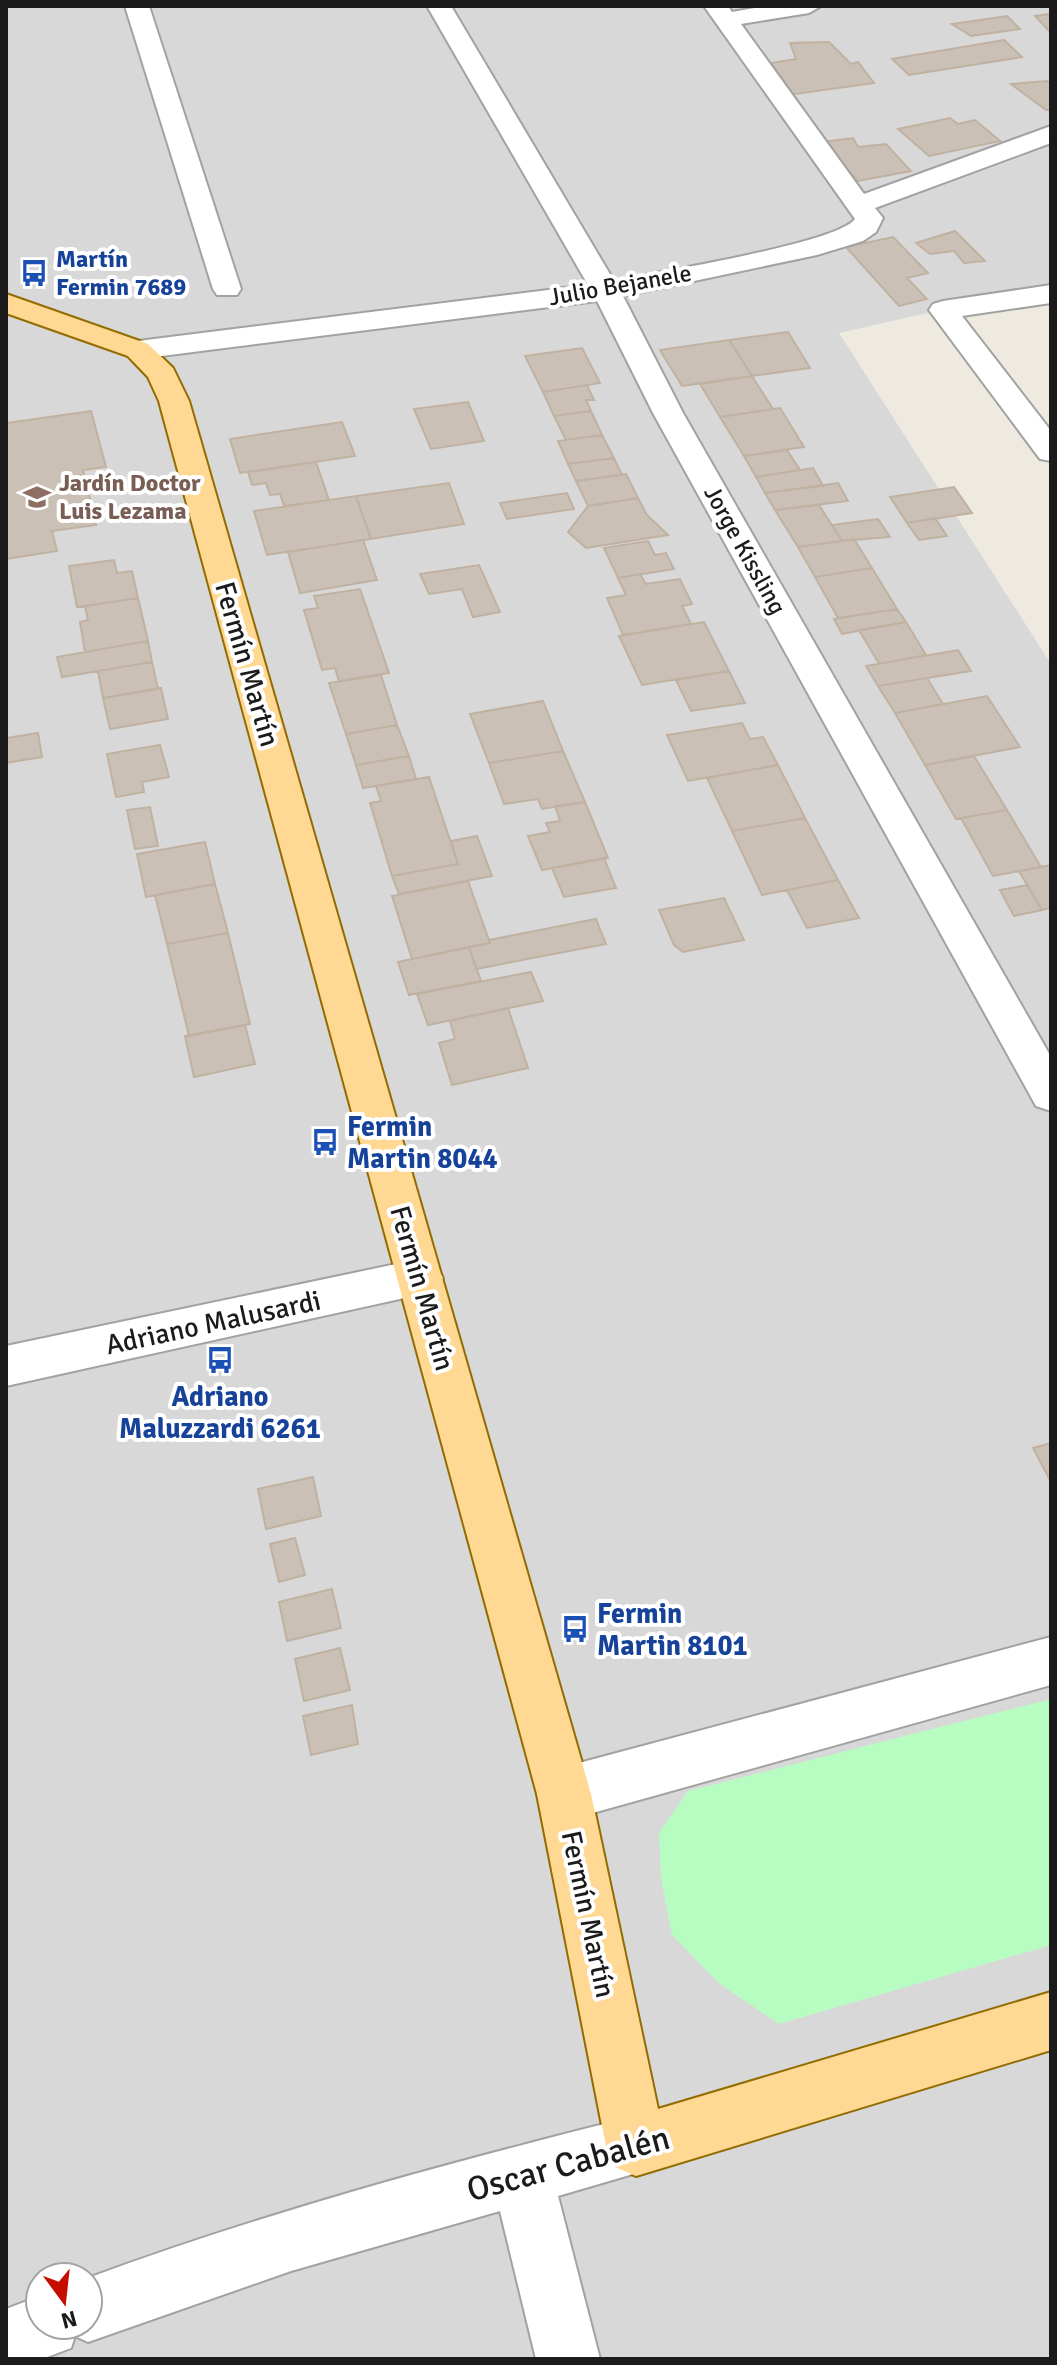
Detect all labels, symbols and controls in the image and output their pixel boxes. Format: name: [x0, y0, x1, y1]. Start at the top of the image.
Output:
place label: Martín Fermin 7689: [56, 244, 186, 302]
bus stop icon: Martín Fermin 7689: [19, 258, 49, 288]
street label: Julio Bejanele: [546, 258, 694, 312]
place label: Jardín Doctor Luis Lezama: [59, 468, 201, 526]
street label: Jorge Kissling: [697, 480, 793, 620]
school or university icon: Jardín Doctor Luis Lezama: [22, 482, 52, 512]
street label: Fermín Martín: [207, 578, 287, 751]
place label: Fermin Martin 8044: [347, 1110, 498, 1176]
bus stop icon: Fermin Martin 8044: [310, 1127, 340, 1157]
street label: Fermín Martín: [382, 1202, 462, 1375]
street label: Adriano Malusardi: [102, 1284, 324, 1362]
bus stop icon: Adriano Maluzzardi 6261: [205, 1345, 235, 1375]
place label: Adriano Maluzzardi 6261: [119, 1380, 321, 1446]
place label: Fermin Martin 8101: [597, 1597, 748, 1663]
bus stop icon: Fermin Martin 8101: [560, 1614, 590, 1644]
street label: Fermín Martín: [554, 1828, 622, 2001]
street label: Oscar Cabalén: [462, 2117, 674, 2211]
north arrow: [24, 2261, 104, 2341]
text: N: [58, 2305, 80, 2335]

